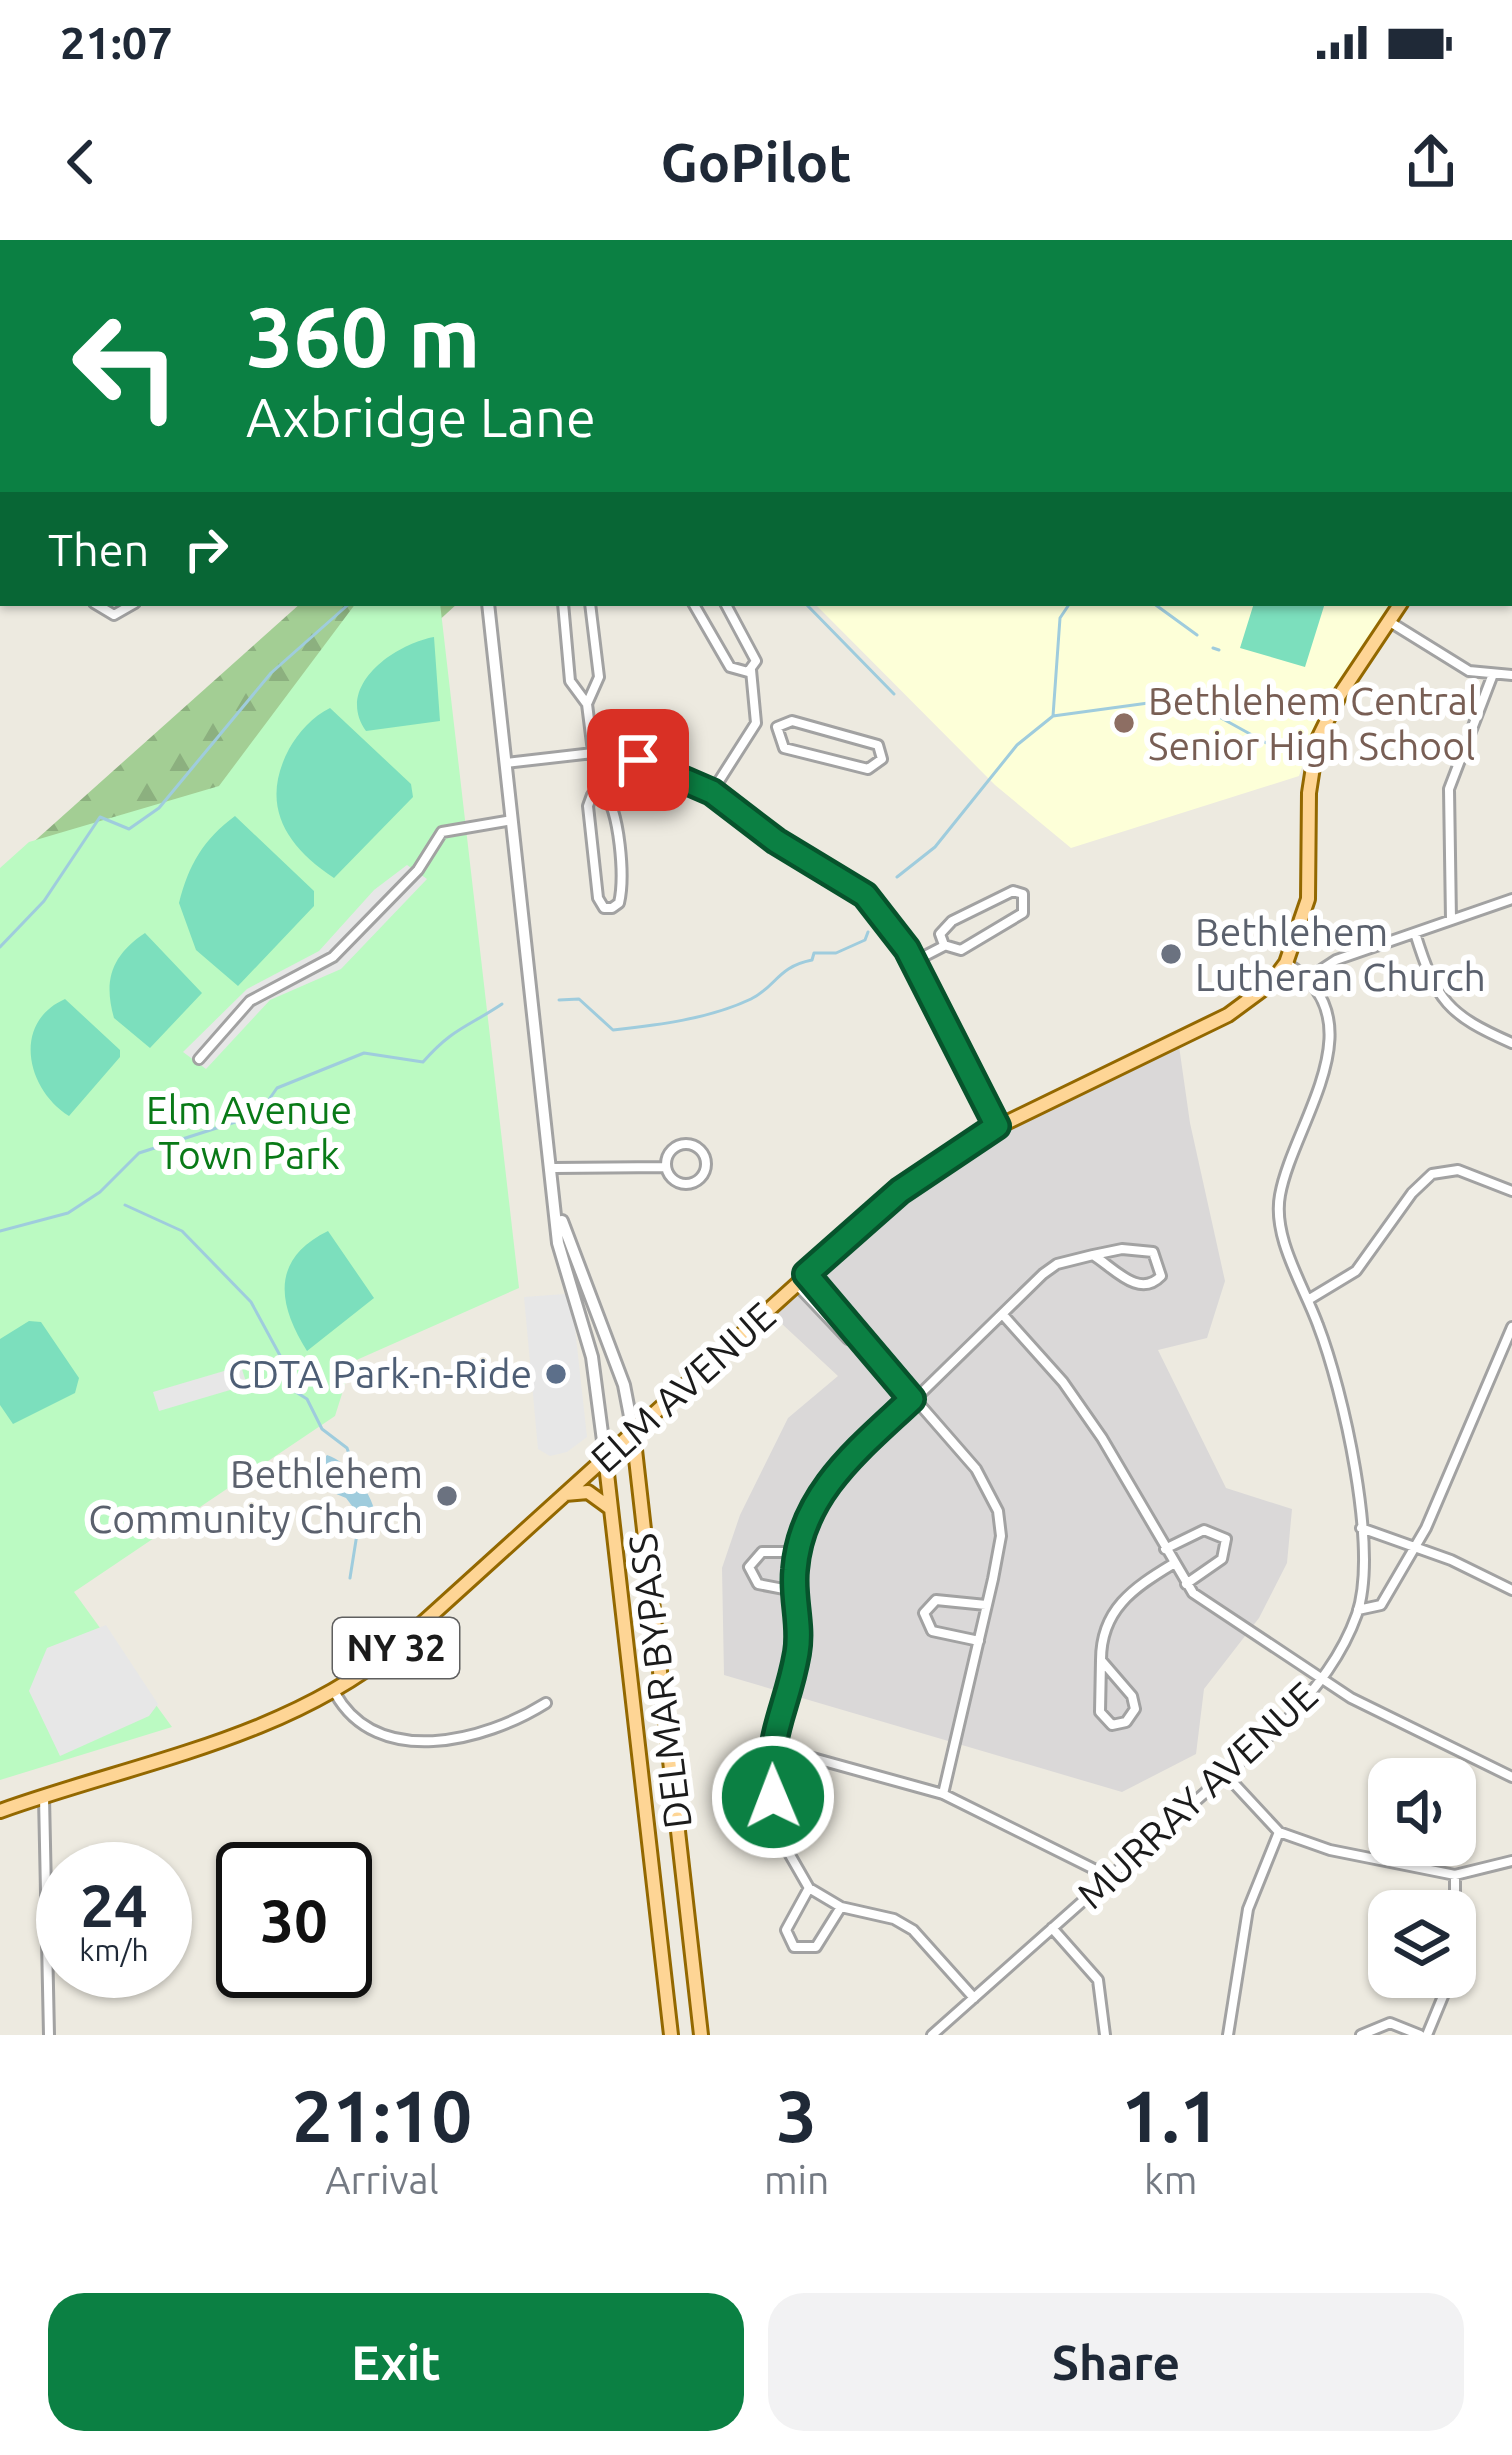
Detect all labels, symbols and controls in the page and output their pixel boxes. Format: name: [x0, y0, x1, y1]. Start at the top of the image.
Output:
text: 21:07: [60, 17, 173, 68]
icon: back: [48, 129, 114, 195]
icon: share: [1398, 129, 1464, 195]
text: GoPilot: [660, 132, 852, 192]
icon: left: [48, 288, 204, 444]
text: 360 m: [246, 289, 480, 383]
text: Axbridge Lane: [246, 387, 596, 447]
icon: right: [173, 516, 239, 582]
text: Then: [48, 524, 149, 575]
place label: Bethlehem Central Senior High School: [1148, 679, 1478, 767]
pin: [587, 709, 689, 811]
marker: Bethlehem Central Senior High School: [1111, 710, 1137, 736]
icon: arrive: [605, 727, 671, 793]
place label: Bethlehem Lutheran Church: [1195, 910, 1486, 998]
marker: Bethlehem Lutheran Church: [1158, 941, 1184, 967]
park label: Elm Avenue Town Park: [146, 1088, 352, 1176]
street label: ELM AVENUE: [582, 1293, 783, 1480]
place label: CDTA Park-n-Ride: [228, 1352, 532, 1395]
marker: CDTA Park-n-Ride: [543, 1361, 569, 1387]
place label: Bethlehem Community Church: [88, 1452, 423, 1540]
marker: Bethlehem Community Church: [434, 1483, 460, 1509]
street label: DELMAR BYPASS: [620, 1531, 699, 1831]
road number: NY 32: [333, 1618, 459, 1678]
street label: MURRAY AVENUE: [1068, 1673, 1325, 1916]
position arrow: [710, 1734, 836, 1860]
map controls: [1368, 1758, 1476, 1998]
button: sound: [1368, 1758, 1476, 1866]
speed limit sign: 30: [216, 1842, 372, 1998]
text: 24: [80, 1871, 148, 1938]
button: layers: [1368, 1890, 1476, 1998]
text: km/h: [79, 1933, 149, 1967]
text: 21:10: [292, 2075, 472, 2156]
text: 3: [776, 2075, 817, 2156]
text: 1.1: [1121, 2075, 1220, 2156]
text: Arrival: [325, 2158, 439, 2201]
text: min: [764, 2158, 829, 2201]
text: km: [1144, 2158, 1197, 2201]
button: Exit: [48, 2293, 744, 2431]
button: Share: [768, 2293, 1464, 2431]

